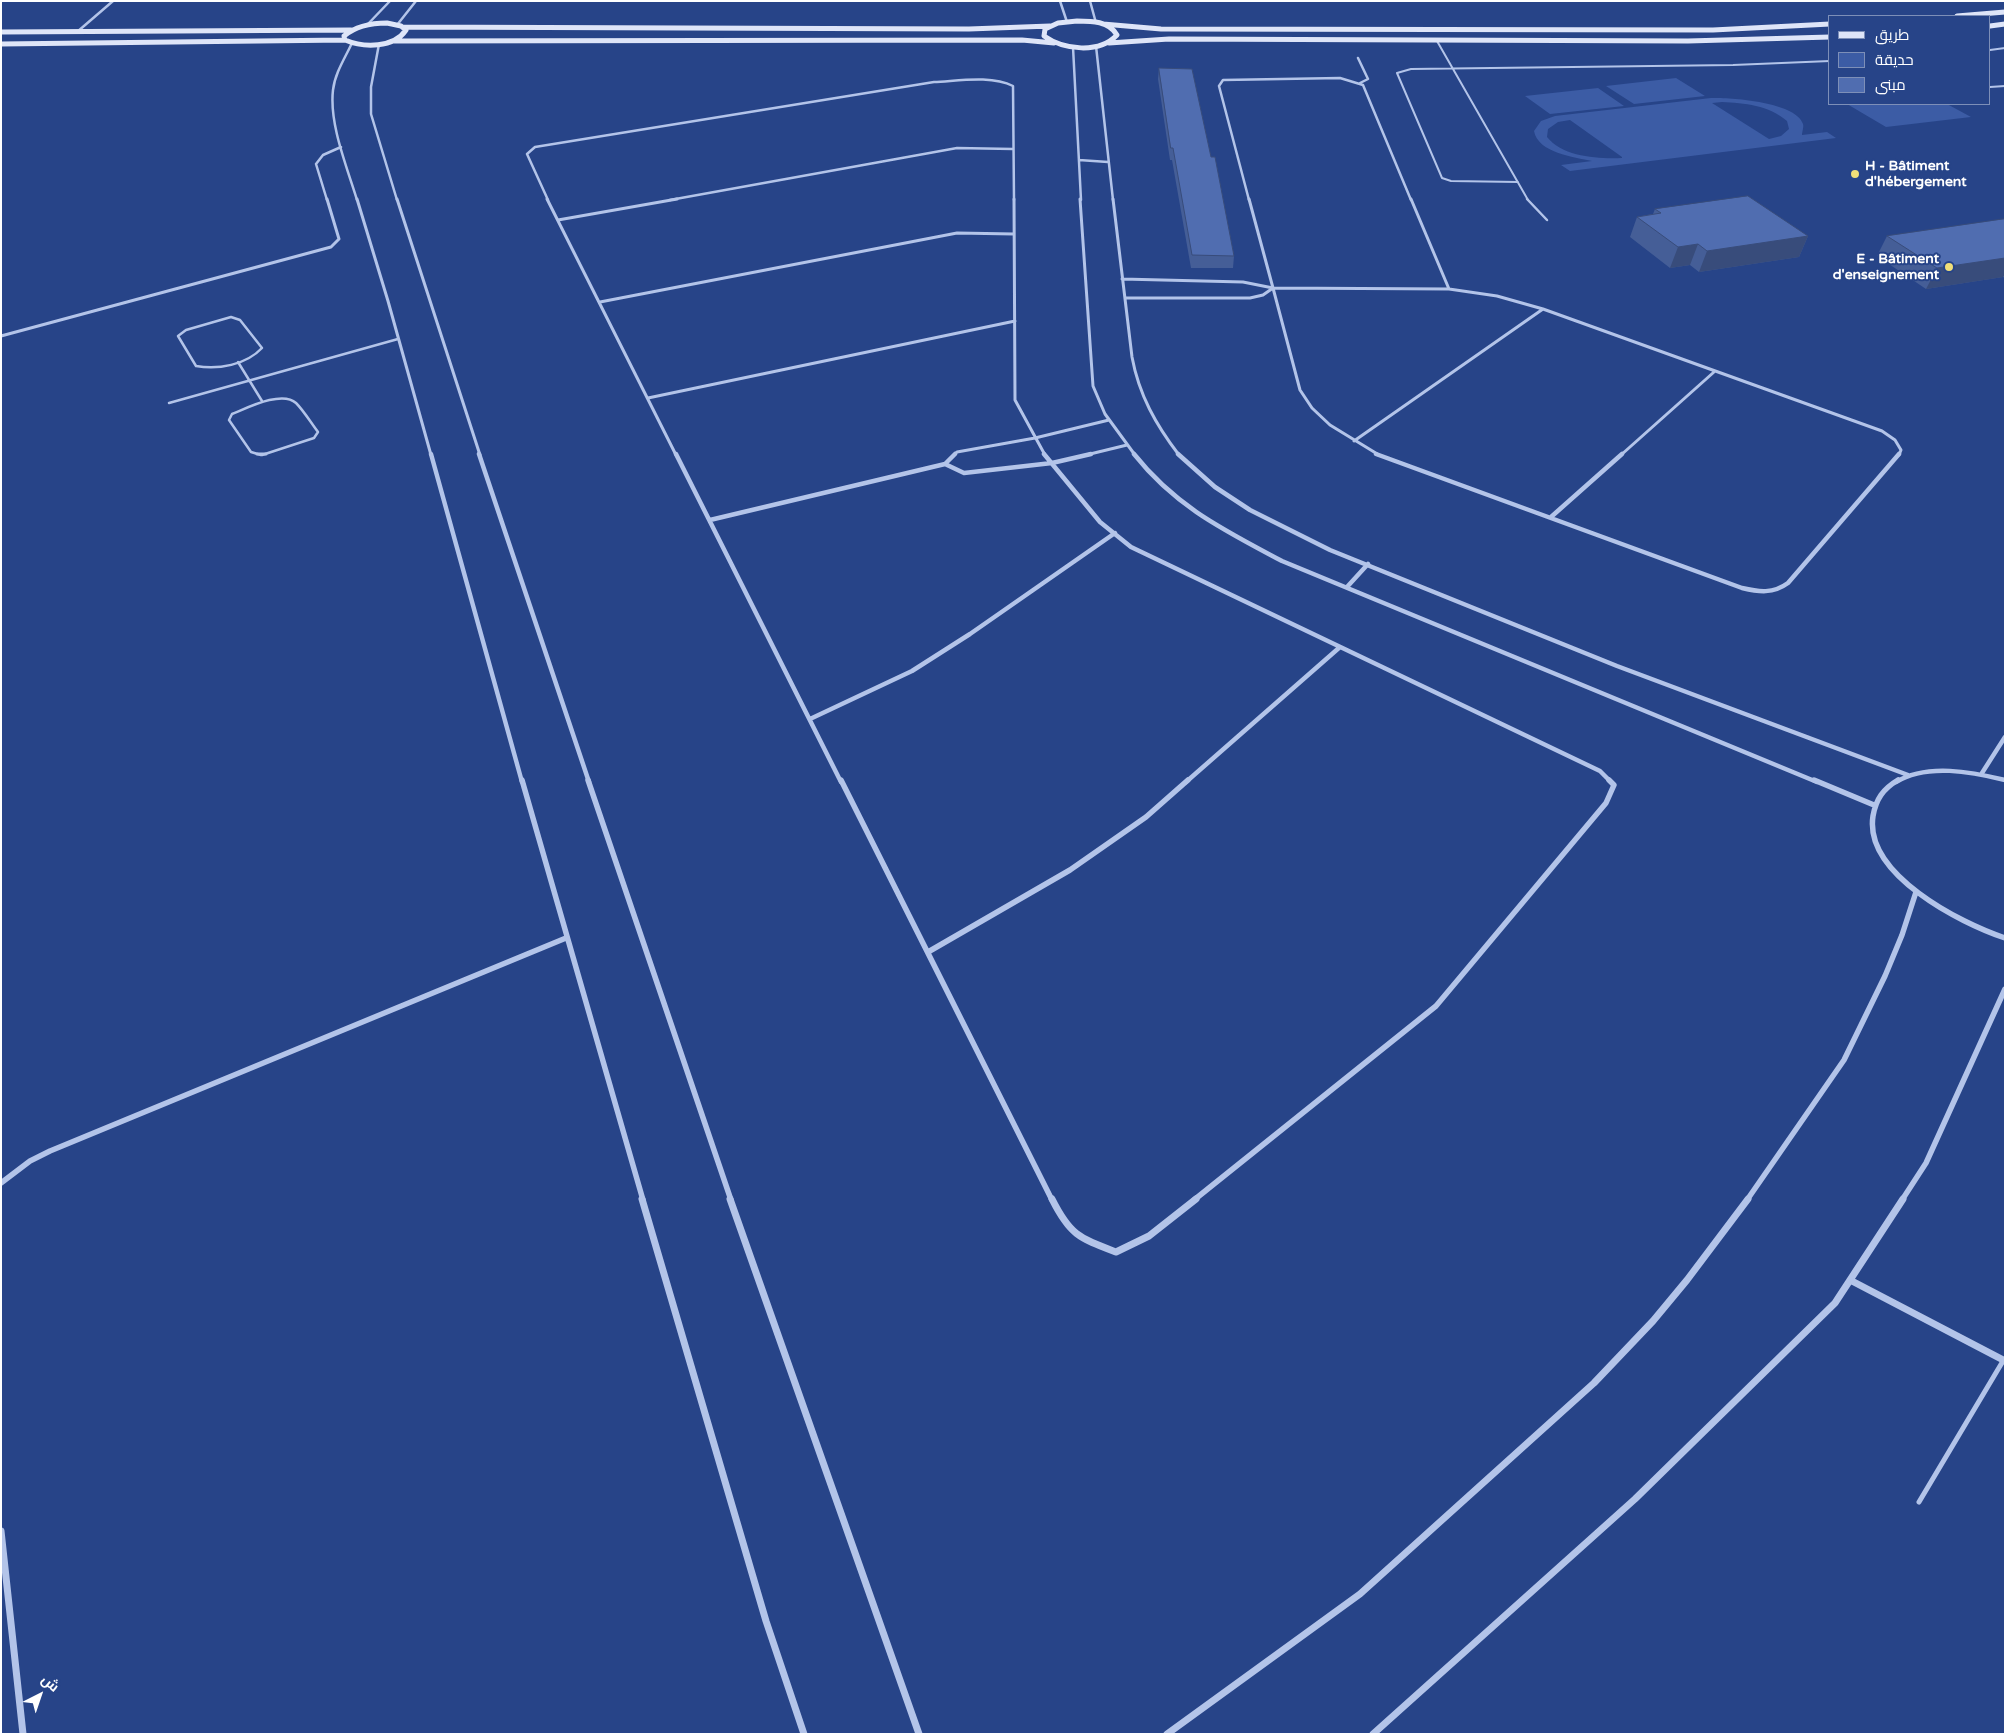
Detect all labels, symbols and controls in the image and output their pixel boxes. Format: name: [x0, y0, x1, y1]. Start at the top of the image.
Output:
legend: [1828, 15, 1991, 105]
text: طريق: [1875, 26, 1909, 44]
text: حديقة: [1875, 51, 1914, 69]
text: مبنى: [1875, 76, 1906, 94]
place label: H - Bâtiment d'hébergement: [1865, 158, 1967, 190]
marker: H - Bâtiment d'hébergement: [1849, 168, 1861, 180]
place label: E - Bâtiment d'enseignement: [1833, 251, 1939, 284]
marker: E - Bâtiment d'enseignement: [1943, 261, 1955, 273]
north arrow: [15, 1670, 65, 1720]
text: ش: [38, 1671, 63, 1696]

